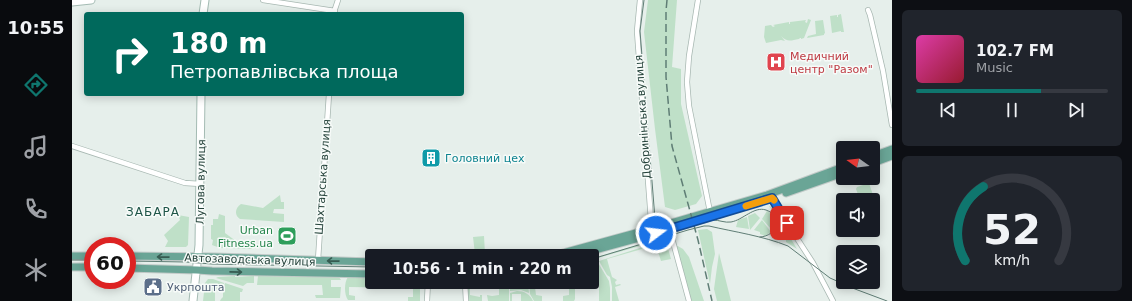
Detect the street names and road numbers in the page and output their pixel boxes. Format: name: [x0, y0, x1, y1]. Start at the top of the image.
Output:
street label: Добринінська вулиця: [632, 55, 654, 179]
street label: Шахтарська вулиця: [312, 119, 334, 235]
street label: Лугова вулиця: [194, 139, 208, 225]
street label: Автозаводська вулиця: [184, 251, 316, 269]

